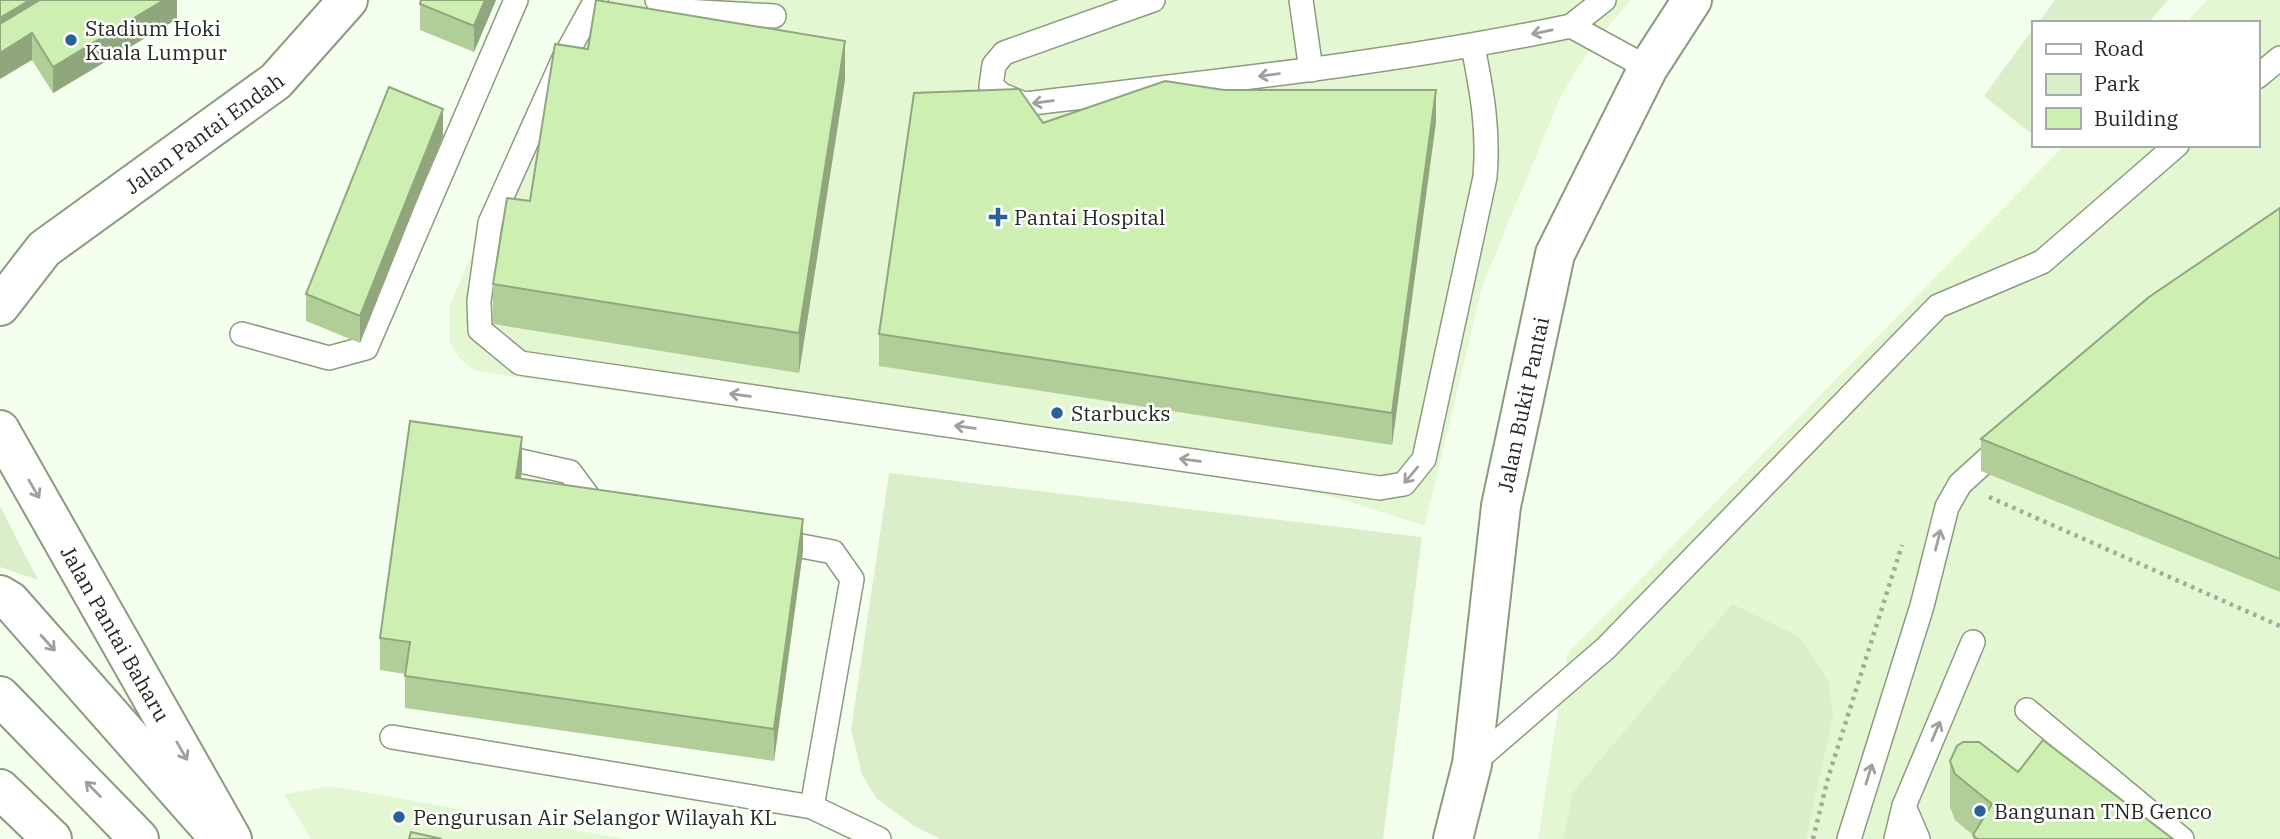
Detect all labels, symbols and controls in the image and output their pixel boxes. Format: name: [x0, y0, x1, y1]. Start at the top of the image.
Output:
place label: Stadium Hoki Kuala Lumpur: [85, 14, 228, 66]
legend: [2032, 21, 2259, 147]
one-way arrow: [1531, 25, 1554, 39]
marker: Stadium Hoki Kuala Lumpur: [63, 32, 79, 48]
text: Road: [2094, 34, 2144, 62]
street label: Jalan Pantai Endah: [119, 66, 289, 200]
one-way arrow: [1259, 69, 1281, 82]
text: Park: [2094, 69, 2141, 97]
one-way arrow: [1033, 95, 1055, 108]
text: Building: [2094, 104, 2179, 132]
place label: Pantai Hospital: [1014, 203, 1165, 231]
marker: Pantai Hospital: [988, 207, 1008, 227]
street label: Jalan Bukit Pantai: [1490, 314, 1555, 494]
one-way arrow: [729, 388, 752, 401]
place label: Starbucks: [1071, 399, 1170, 427]
marker: Starbucks: [1049, 405, 1065, 421]
one-way arrow: [954, 421, 977, 434]
one-way arrow: [1179, 453, 1202, 466]
one-way arrow: [1403, 466, 1419, 484]
one-way arrow: [28, 478, 41, 499]
one-way arrow: [1932, 529, 1945, 552]
street label: Jalan Pantai Baharu: [54, 541, 176, 727]
one-way arrow: [40, 634, 56, 652]
one-way arrow: [1930, 721, 1943, 742]
one-way arrow: [175, 740, 189, 760]
one-way arrow: [1864, 763, 1877, 785]
one-way arrow: [84, 781, 101, 798]
place label: Bangunan TNB Genco: [1994, 797, 2212, 825]
place label: Pengurusan Air Selangor Wilayah KL: [413, 803, 777, 831]
marker: Bangunan TNB Genco: [1972, 803, 1988, 819]
marker: Pengurusan Air Selangor Wilayah KL: [391, 809, 407, 825]

